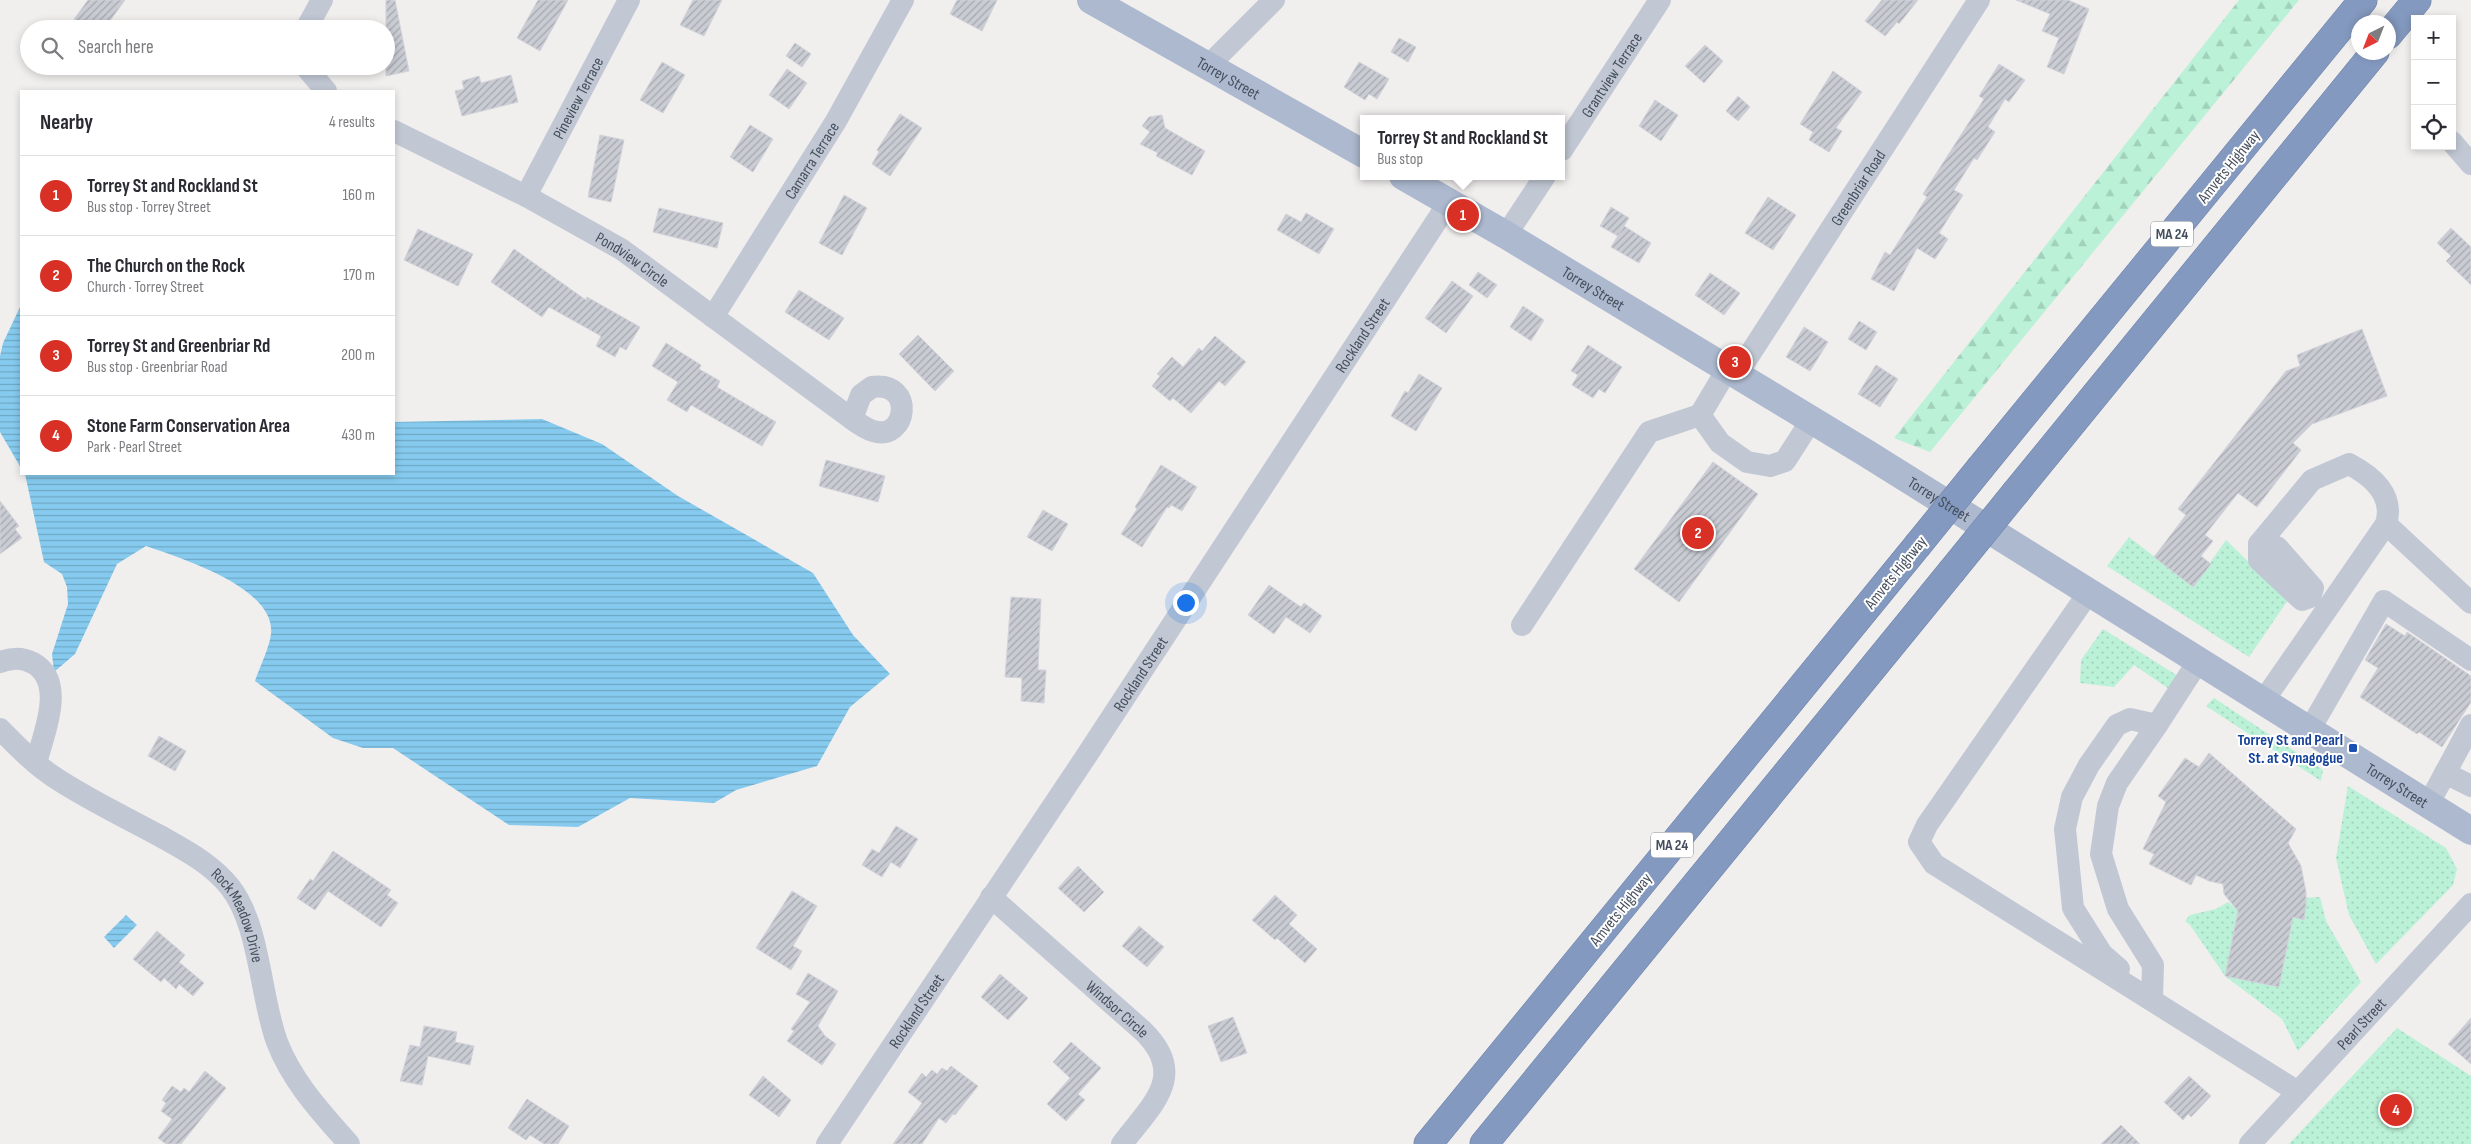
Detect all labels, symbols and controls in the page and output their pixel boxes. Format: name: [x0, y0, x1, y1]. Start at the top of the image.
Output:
north arrow: [2351, 15, 2396, 60]
map controls: [2411, 15, 2456, 150]
button: +: [2411, 15, 2456, 60]
search box: [20, 20, 395, 75]
street label: Grantview Terrace: [1578, 30, 1647, 121]
icon: search: [38, 34, 66, 62]
text: Search here: [78, 36, 154, 59]
street label: Torrey Street: [1193, 53, 1263, 104]
street label: Pineview Terrace: [550, 54, 608, 143]
button: −: [2411, 60, 2456, 105]
button: locate: [2411, 105, 2456, 150]
text: Nearby: [40, 110, 93, 135]
text: 4 results: [329, 113, 375, 132]
popup: [1360, 115, 1565, 180]
street label: Camarra Terrace: [781, 119, 844, 203]
text: Torrey St and Rockland St: [1377, 127, 1548, 150]
street label: Amvets Highway: [2193, 127, 2264, 208]
street label: Greenbriar Road: [1827, 147, 1890, 230]
text: Bus stop: [1377, 150, 1423, 169]
text: Torrey St and Rockland St: [87, 175, 258, 198]
text: 1: [53, 186, 59, 205]
text: 160 m: [342, 186, 375, 205]
pin: 1: [1447, 196, 1479, 234]
text: Bus stop · Torrey Street: [87, 198, 211, 217]
road number: MA 24: [2151, 222, 2193, 246]
street label: Pondview Circle: [592, 229, 672, 292]
text: The Church on the Rock: [87, 255, 245, 278]
street label: Torrey Street: [1558, 263, 1628, 316]
text: 2: [52, 266, 60, 285]
text: 170 m: [343, 266, 375, 285]
text: Church · Torrey Street: [87, 278, 204, 297]
street label: Rockland Street: [1332, 295, 1395, 377]
text: Torrey St and Greenbriar Rd: [87, 335, 270, 358]
pin: 3: [1719, 343, 1751, 381]
text: 3: [52, 346, 60, 365]
text: 200 m: [341, 346, 375, 365]
text: Bus stop · Greenbriar Road: [87, 358, 227, 377]
text: Stone Farm Conservation Area: [87, 415, 290, 438]
text: 4: [52, 426, 60, 445]
text: 430 m: [342, 426, 375, 445]
text: Park · Pearl Street: [87, 438, 182, 457]
street label: Torrey Street: [1904, 473, 1973, 527]
pin: 2: [1682, 514, 1714, 552]
street label: Amvets Highway: [1860, 533, 1931, 614]
your location: [1173, 590, 1199, 616]
street label: Rockland Street: [1110, 634, 1173, 715]
place label: Torrey St and Pearl St. at Synagogue: [2238, 731, 2343, 768]
marker: Torrey St and Pearl St. at Synagogue: [2347, 742, 2359, 754]
street label: Torrey Street: [2362, 760, 2431, 813]
road number: MA 24: [1651, 832, 1693, 858]
street label: Rock Meadow Drive: [207, 865, 266, 964]
street label: Amvets Highway: [1585, 870, 1656, 951]
street label: Rockland Street: [886, 971, 949, 1053]
street label: Windsor Circle: [1081, 977, 1152, 1042]
street label: Pearl Street: [2334, 995, 2391, 1054]
pin: 4: [2380, 1091, 2412, 1129]

